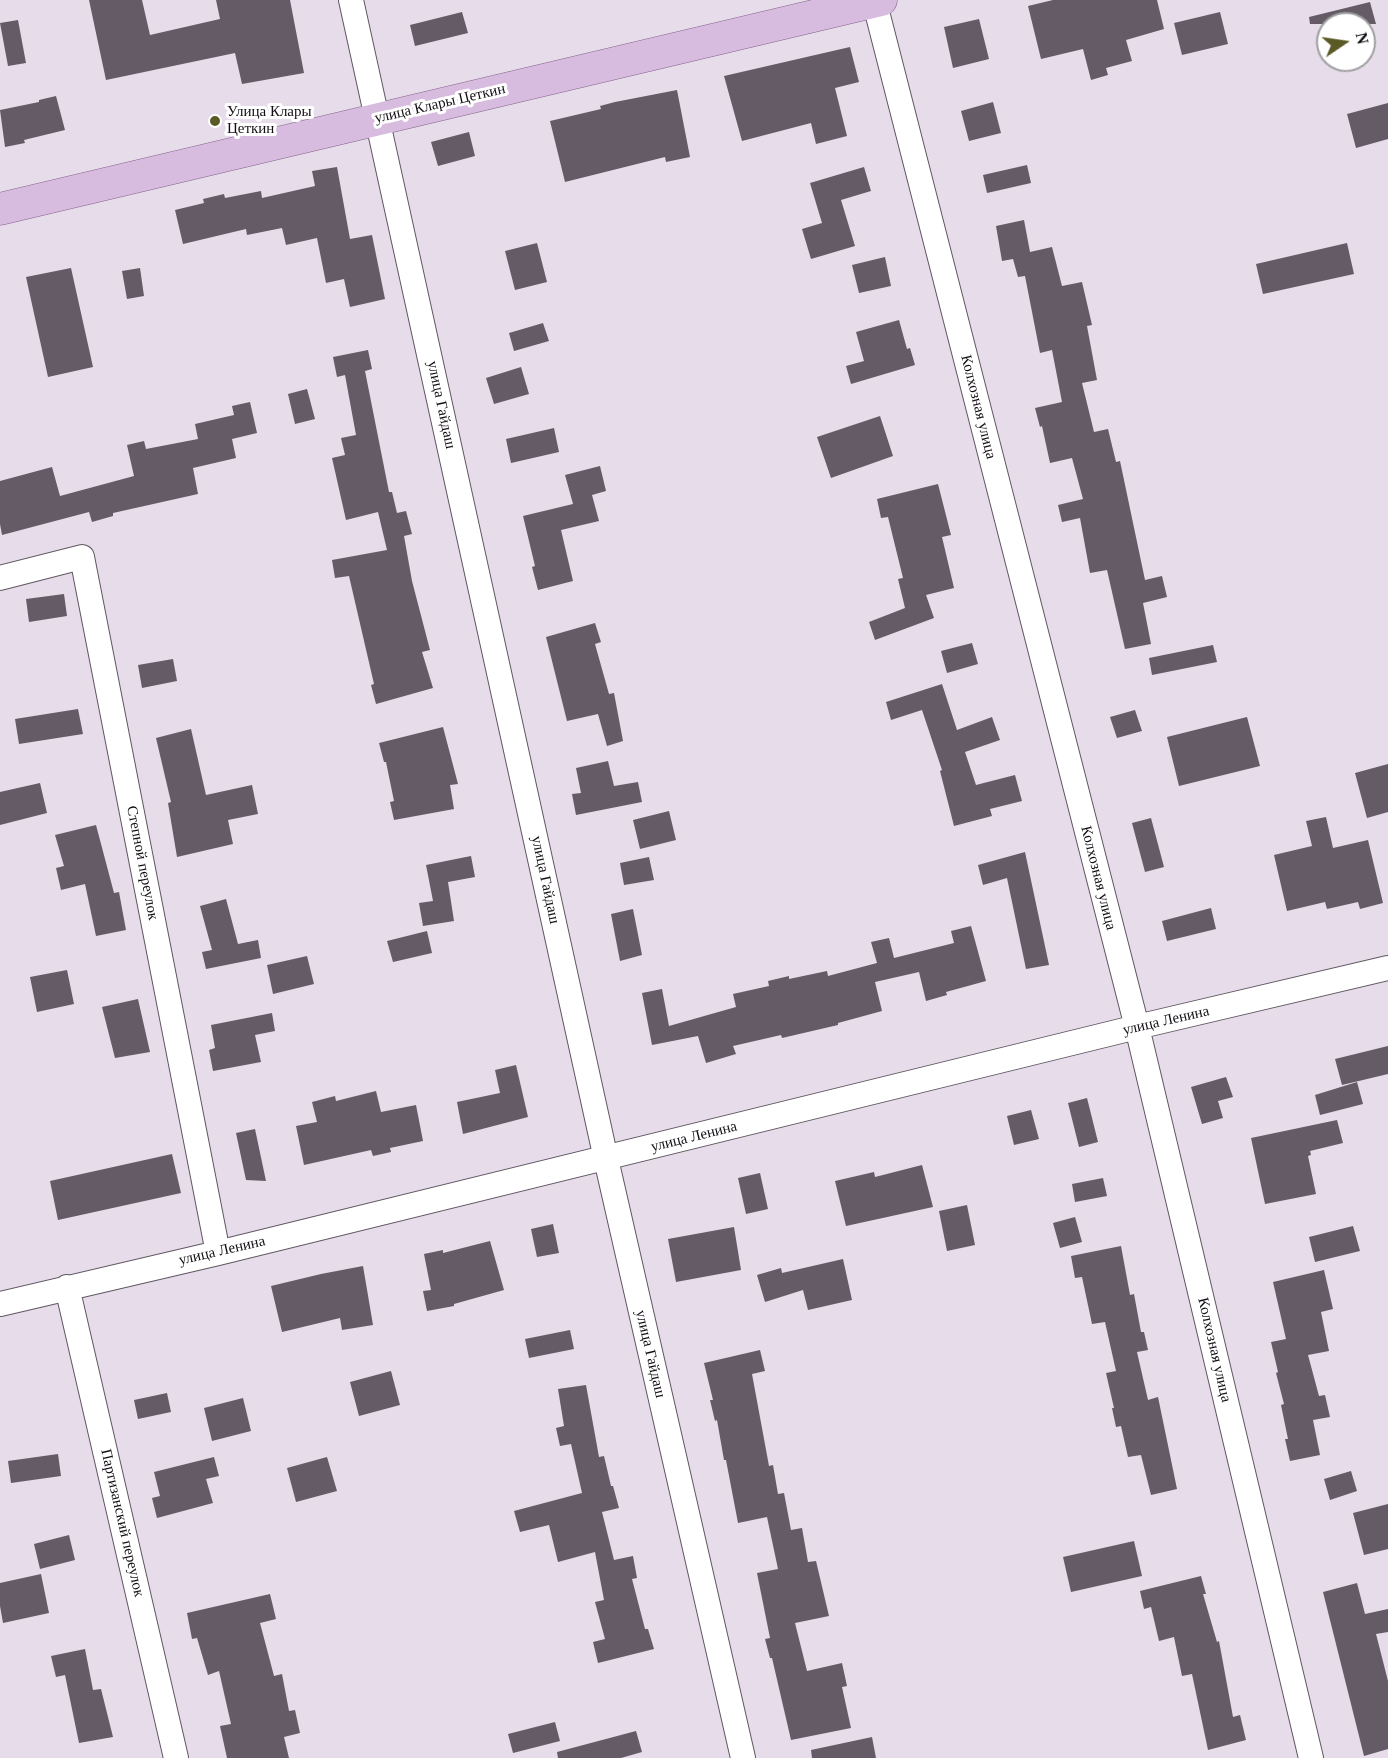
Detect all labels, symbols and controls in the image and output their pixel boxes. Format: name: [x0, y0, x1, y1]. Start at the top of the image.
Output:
north arrow: [1316, 12, 1376, 72]
text: N: [1352, 31, 1372, 46]
street label: улица Клары Цеткин: [373, 80, 507, 128]
place label: Улица Клары Цеткин: [227, 103, 312, 138]
marker: Улица Клары Цеткин: [208, 114, 222, 128]
street label: Колхозная улица: [956, 353, 1000, 461]
street label: улица Гайдаш: [423, 359, 459, 451]
street label: Степной переулок: [122, 804, 162, 922]
street label: Колхозная улица: [1076, 824, 1120, 932]
street label: улица Гайдаш: [527, 834, 563, 926]
street label: улица Ленина: [1121, 1002, 1211, 1040]
street label: улица Ленина: [649, 1118, 739, 1156]
street label: улица Ленина: [177, 1232, 267, 1270]
street label: Колхозная улица: [1193, 1296, 1235, 1404]
street label: улица Гайдаш: [631, 1308, 669, 1400]
street label: Партизанский переулок: [96, 1447, 148, 1599]

